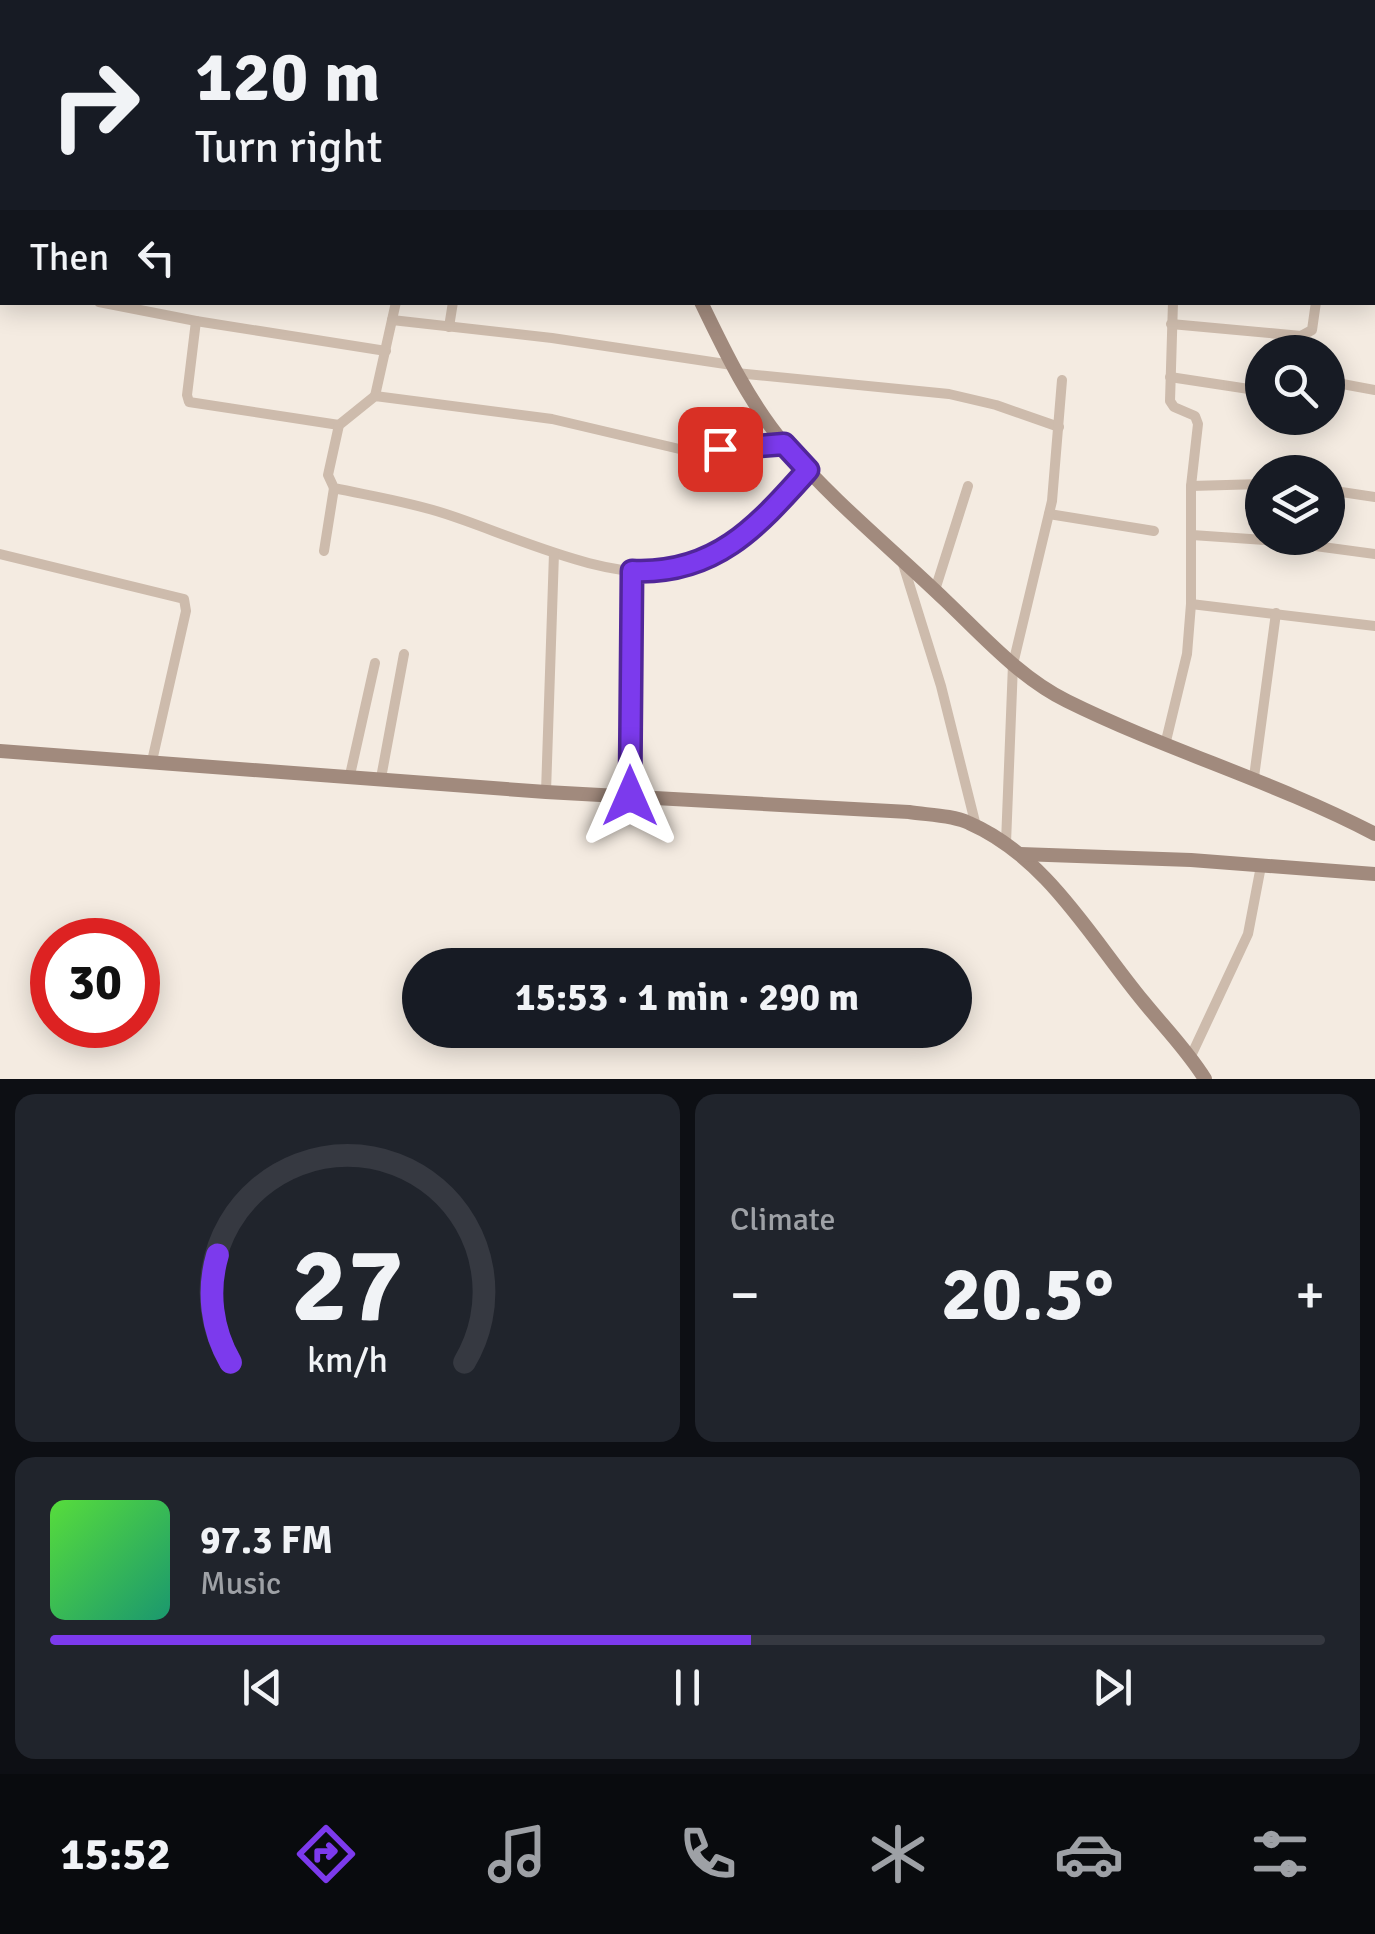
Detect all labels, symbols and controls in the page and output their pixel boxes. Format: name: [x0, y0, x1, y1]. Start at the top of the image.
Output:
text: 120 m: [195, 34, 380, 120]
icon: right: [30, 40, 160, 170]
text: Turn right: [195, 120, 383, 175]
icon: left: [129, 230, 184, 285]
text: Then: [30, 234, 109, 281]
map controls: [1245, 335, 1345, 555]
button: search: [1245, 335, 1345, 435]
pin: [678, 407, 763, 492]
icon: arrive: [693, 422, 748, 477]
button: layers: [1245, 455, 1345, 555]
position arrow: [578, 744, 682, 848]
speed limit sign: 30: [30, 918, 160, 1048]
text: 15:53 · 1 min · 290 m: [515, 974, 859, 1021]
text: Climate: [730, 1200, 836, 1239]
text: 27: [291, 1222, 404, 1350]
text: 20.5°: [941, 1248, 1114, 1341]
text: −: [730, 1261, 760, 1329]
text: +: [1295, 1261, 1325, 1329]
text: km/h: [307, 1338, 388, 1382]
text: 97.3 FM: [200, 1517, 333, 1564]
text: Music: [200, 1564, 281, 1603]
icon: previous: [235, 1660, 290, 1715]
icon: pause: [660, 1660, 715, 1715]
icon: next: [1085, 1660, 1140, 1715]
icon: directions: [291, 1819, 361, 1889]
icon: music: [482, 1819, 552, 1889]
icon: phone: [673, 1819, 743, 1889]
icon: climate: [863, 1819, 933, 1889]
icon: car: [1054, 1819, 1124, 1889]
icon: filters: [1245, 1819, 1315, 1889]
text: 15:52: [60, 1827, 171, 1882]

